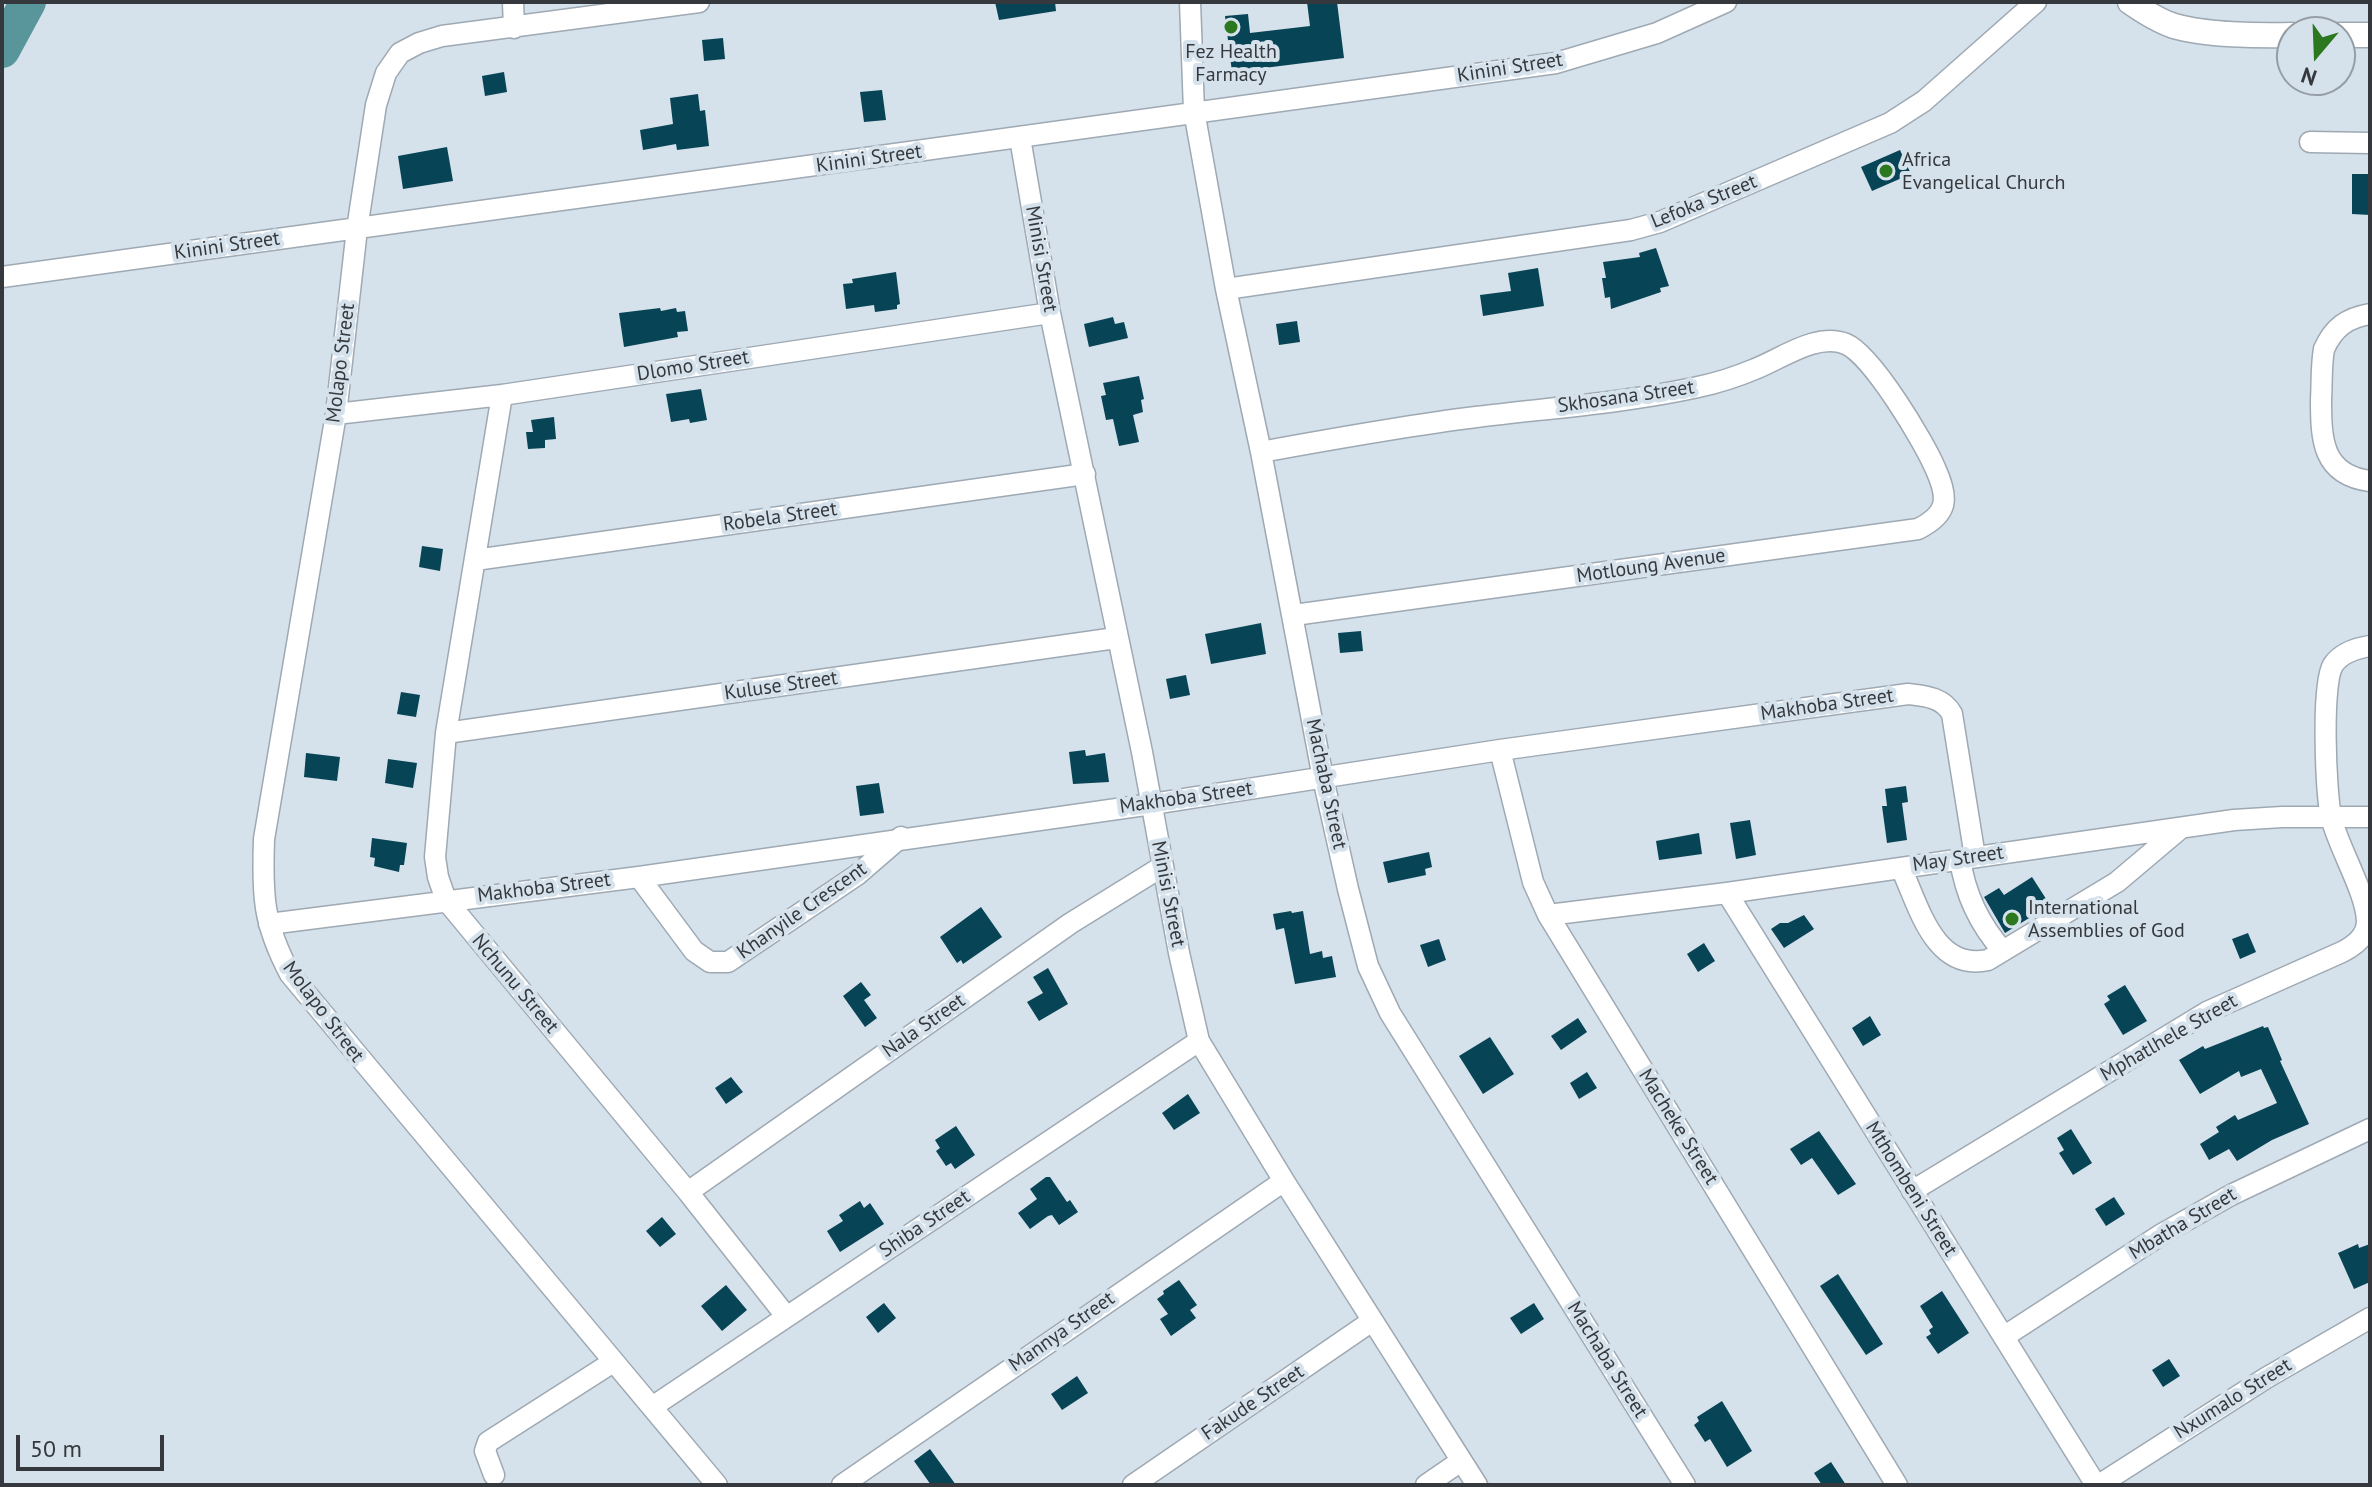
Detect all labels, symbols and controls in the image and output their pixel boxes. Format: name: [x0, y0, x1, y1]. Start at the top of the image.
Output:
north arrow: [2276, 16, 2356, 96]
marker: Fez Health Farmacy: [1222, 18, 1240, 36]
place label: Fez Health Farmacy: [1185, 40, 1277, 87]
street label: Kinini Street: [1455, 48, 1565, 88]
text: N: [2297, 61, 2320, 92]
street label: Kinini Street: [815, 140, 923, 178]
place label: Africa Evangelical Church: [1902, 148, 2065, 195]
marker: Africa Evangelical Church: [1877, 162, 1895, 180]
street label: Lefoka Street: [1648, 170, 1760, 234]
street label: Minisi Street: [1020, 204, 1062, 314]
street label: Kinini Street: [173, 227, 281, 265]
street label: Molapo Street: [322, 302, 360, 424]
street label: Dlomo Street: [635, 345, 751, 387]
street label: Skhosana Street: [1556, 376, 1696, 418]
street label: Robela Street: [721, 497, 839, 537]
street label: Motloung Avenue: [1575, 544, 1727, 588]
street label: Kuluse Street: [723, 666, 839, 706]
street label: Makhoba Street: [1759, 684, 1895, 726]
street label: Machaba Street: [1300, 717, 1352, 851]
street label: Makhoba Street: [1118, 777, 1254, 819]
street label: Minisi Street: [1146, 839, 1190, 949]
street label: May Street: [1911, 841, 2005, 877]
street label: Khanyile Crescent: [732, 857, 872, 965]
street label: Makhoba Street: [476, 868, 612, 908]
place label: International Assemblies of God: [2028, 896, 2185, 943]
marker: International Assemblies of God: [2003, 910, 2021, 928]
street label: Nchunu Street: [466, 929, 564, 1039]
street label: Molapo Street: [277, 957, 369, 1067]
street label: Nala Street: [878, 989, 970, 1063]
street label: Mphatlhele Street: [2096, 989, 2242, 1087]
street label: Macheke Street: [1633, 1065, 1723, 1189]
street label: Mthombeni Street: [1860, 1117, 1962, 1261]
street label: Mbatha Street: [2125, 1183, 2241, 1265]
street label: Shiba Street: [875, 1185, 975, 1263]
street label: Mannya Street: [1005, 1287, 1119, 1377]
street label: Machaba Street: [1562, 1297, 1652, 1423]
street label: Nxumalo Street: [2170, 1353, 2296, 1445]
street label: Fakude Street: [1197, 1360, 1309, 1446]
scale bar: [20, 1419, 168, 1469]
text: 50 m: [30, 1433, 82, 1464]

